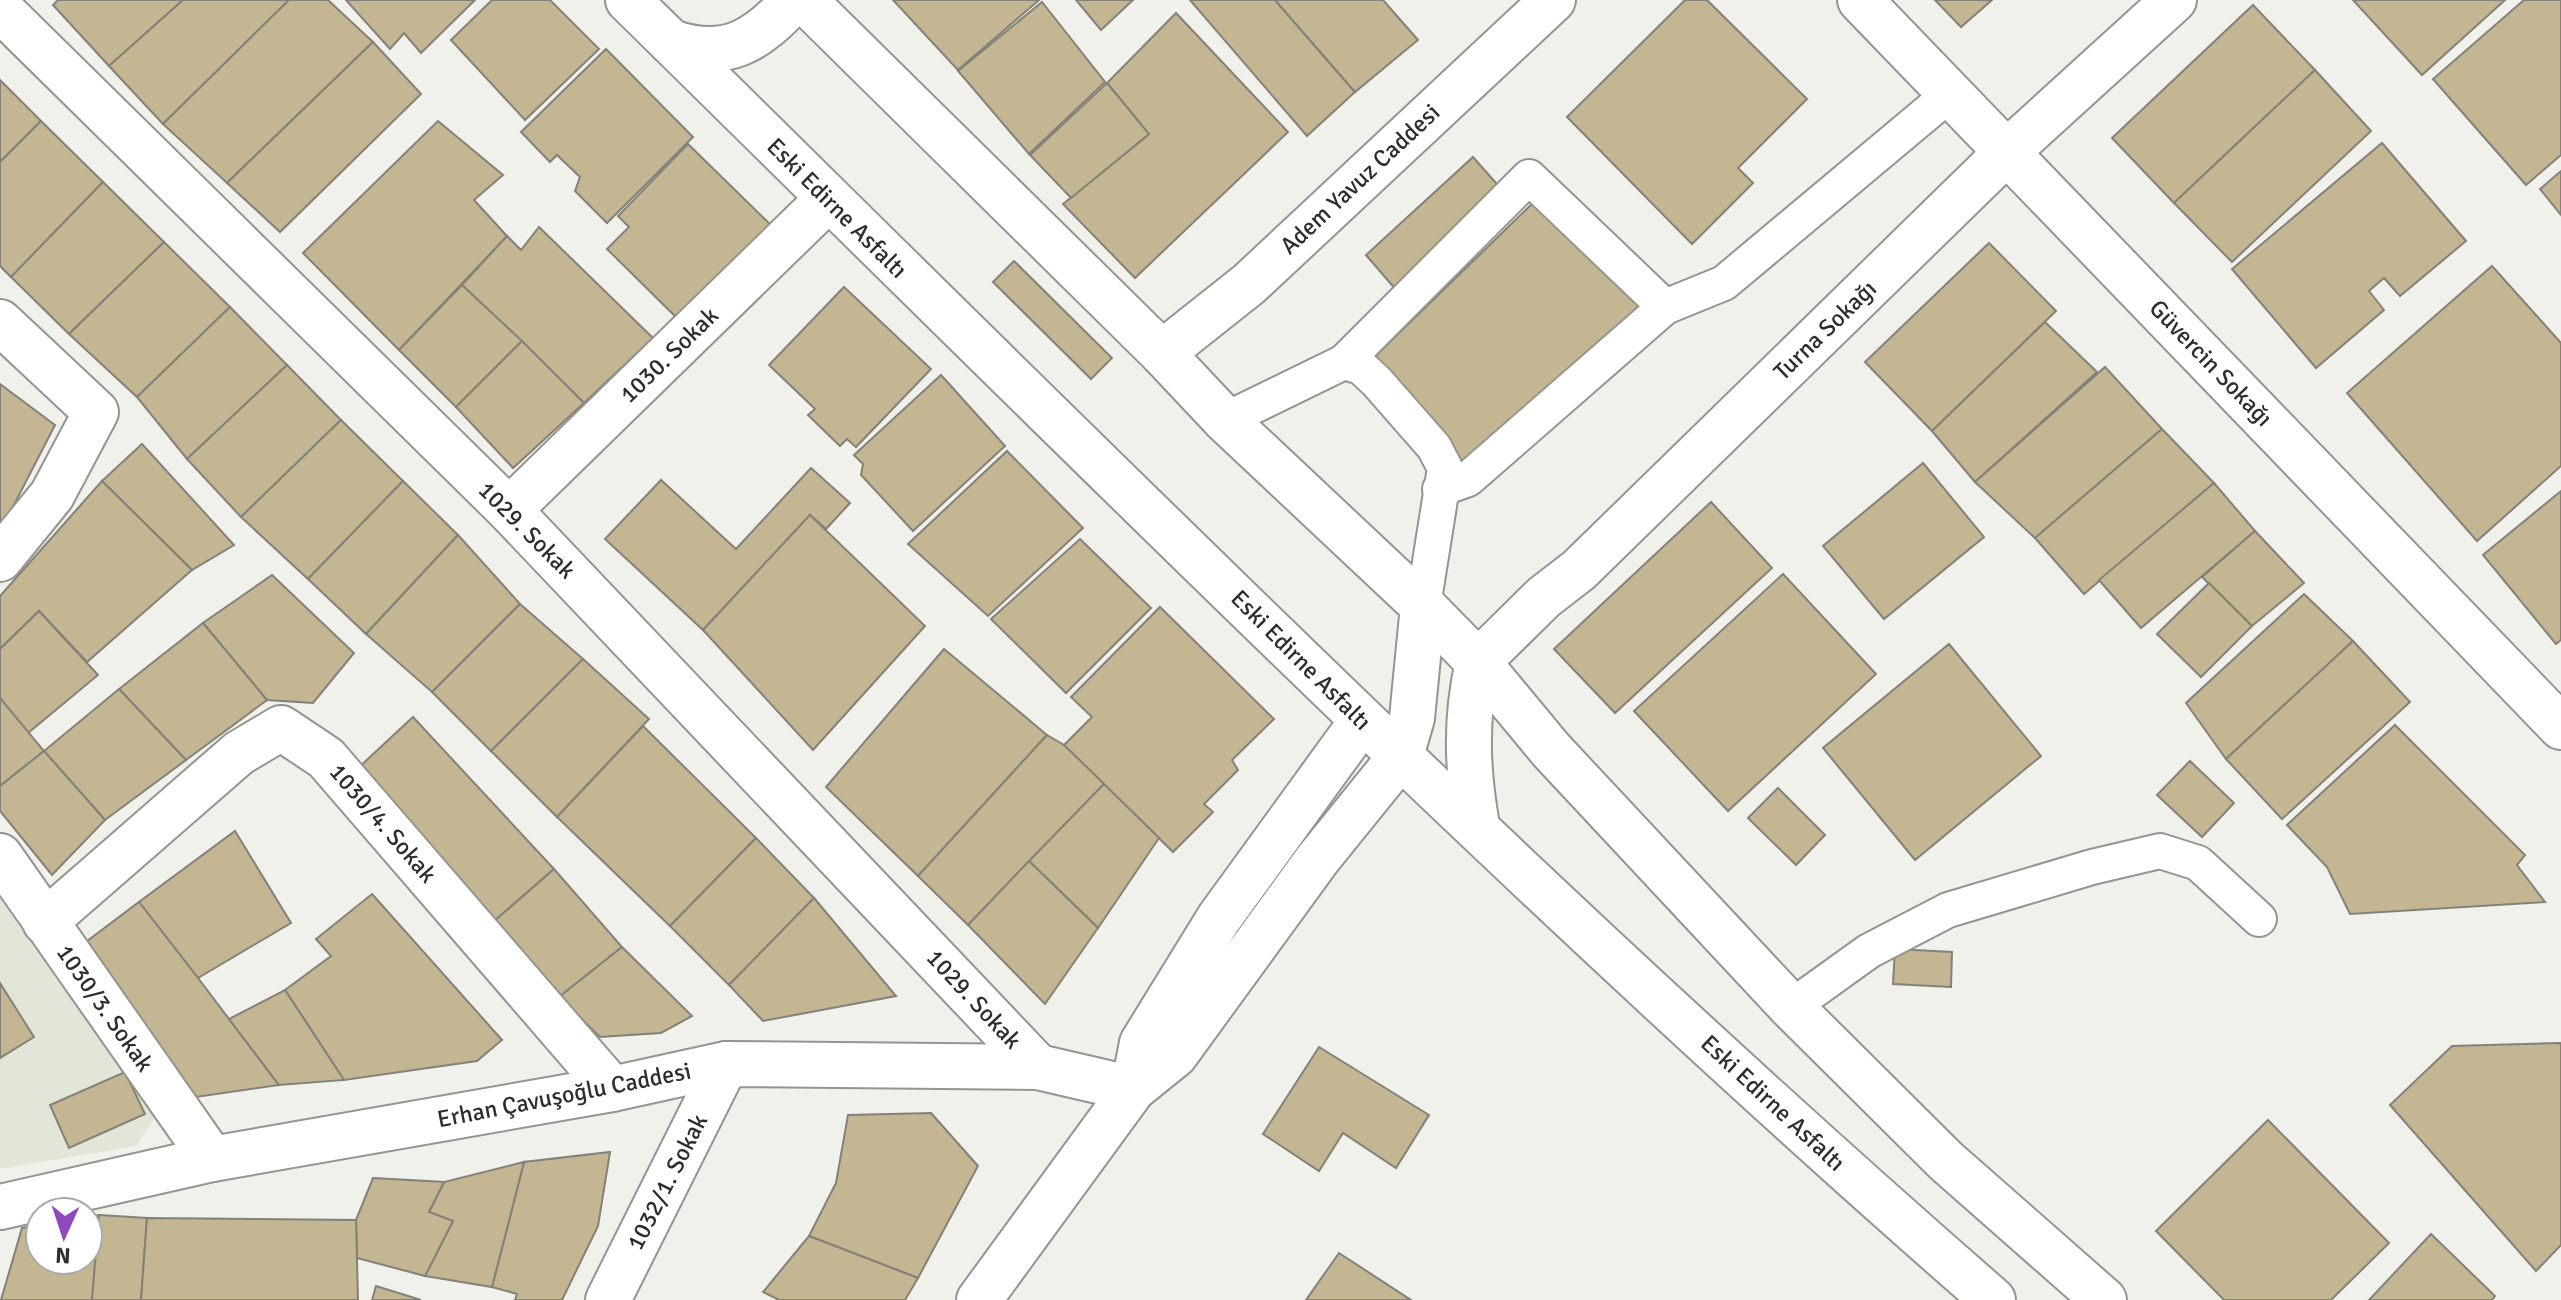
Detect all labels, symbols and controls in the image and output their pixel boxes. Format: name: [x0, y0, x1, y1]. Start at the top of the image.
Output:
street label: Adem Yavuz Caddesi: [1274, 97, 1446, 261]
street label: Eski Edirne Asfaltı: [760, 131, 914, 285]
street label: Turna Sokağı: [1767, 274, 1883, 386]
street label: Güvercin Sokağı: [2143, 293, 2279, 433]
street label: 1030. Sokak: [613, 301, 725, 409]
street label: 1029. Sokak: [472, 475, 582, 585]
street label: Eski Edirne Asfaltı: [1224, 583, 1378, 737]
street label: 1030/4. Sokak: [323, 757, 443, 889]
street label: 1030/3. Sokak: [50, 939, 160, 1077]
street label: 1029. Sokak: [920, 943, 1028, 1055]
street label: Eski Edirne Asfaltı: [1695, 1028, 1851, 1178]
street label: Erhan Çavuşoğlu Caddesi: [435, 1056, 693, 1134]
street label: 1032/1. Sokak: [620, 1109, 714, 1255]
north arrow: [24, 1196, 104, 1276]
text: N: [55, 1242, 71, 1269]

